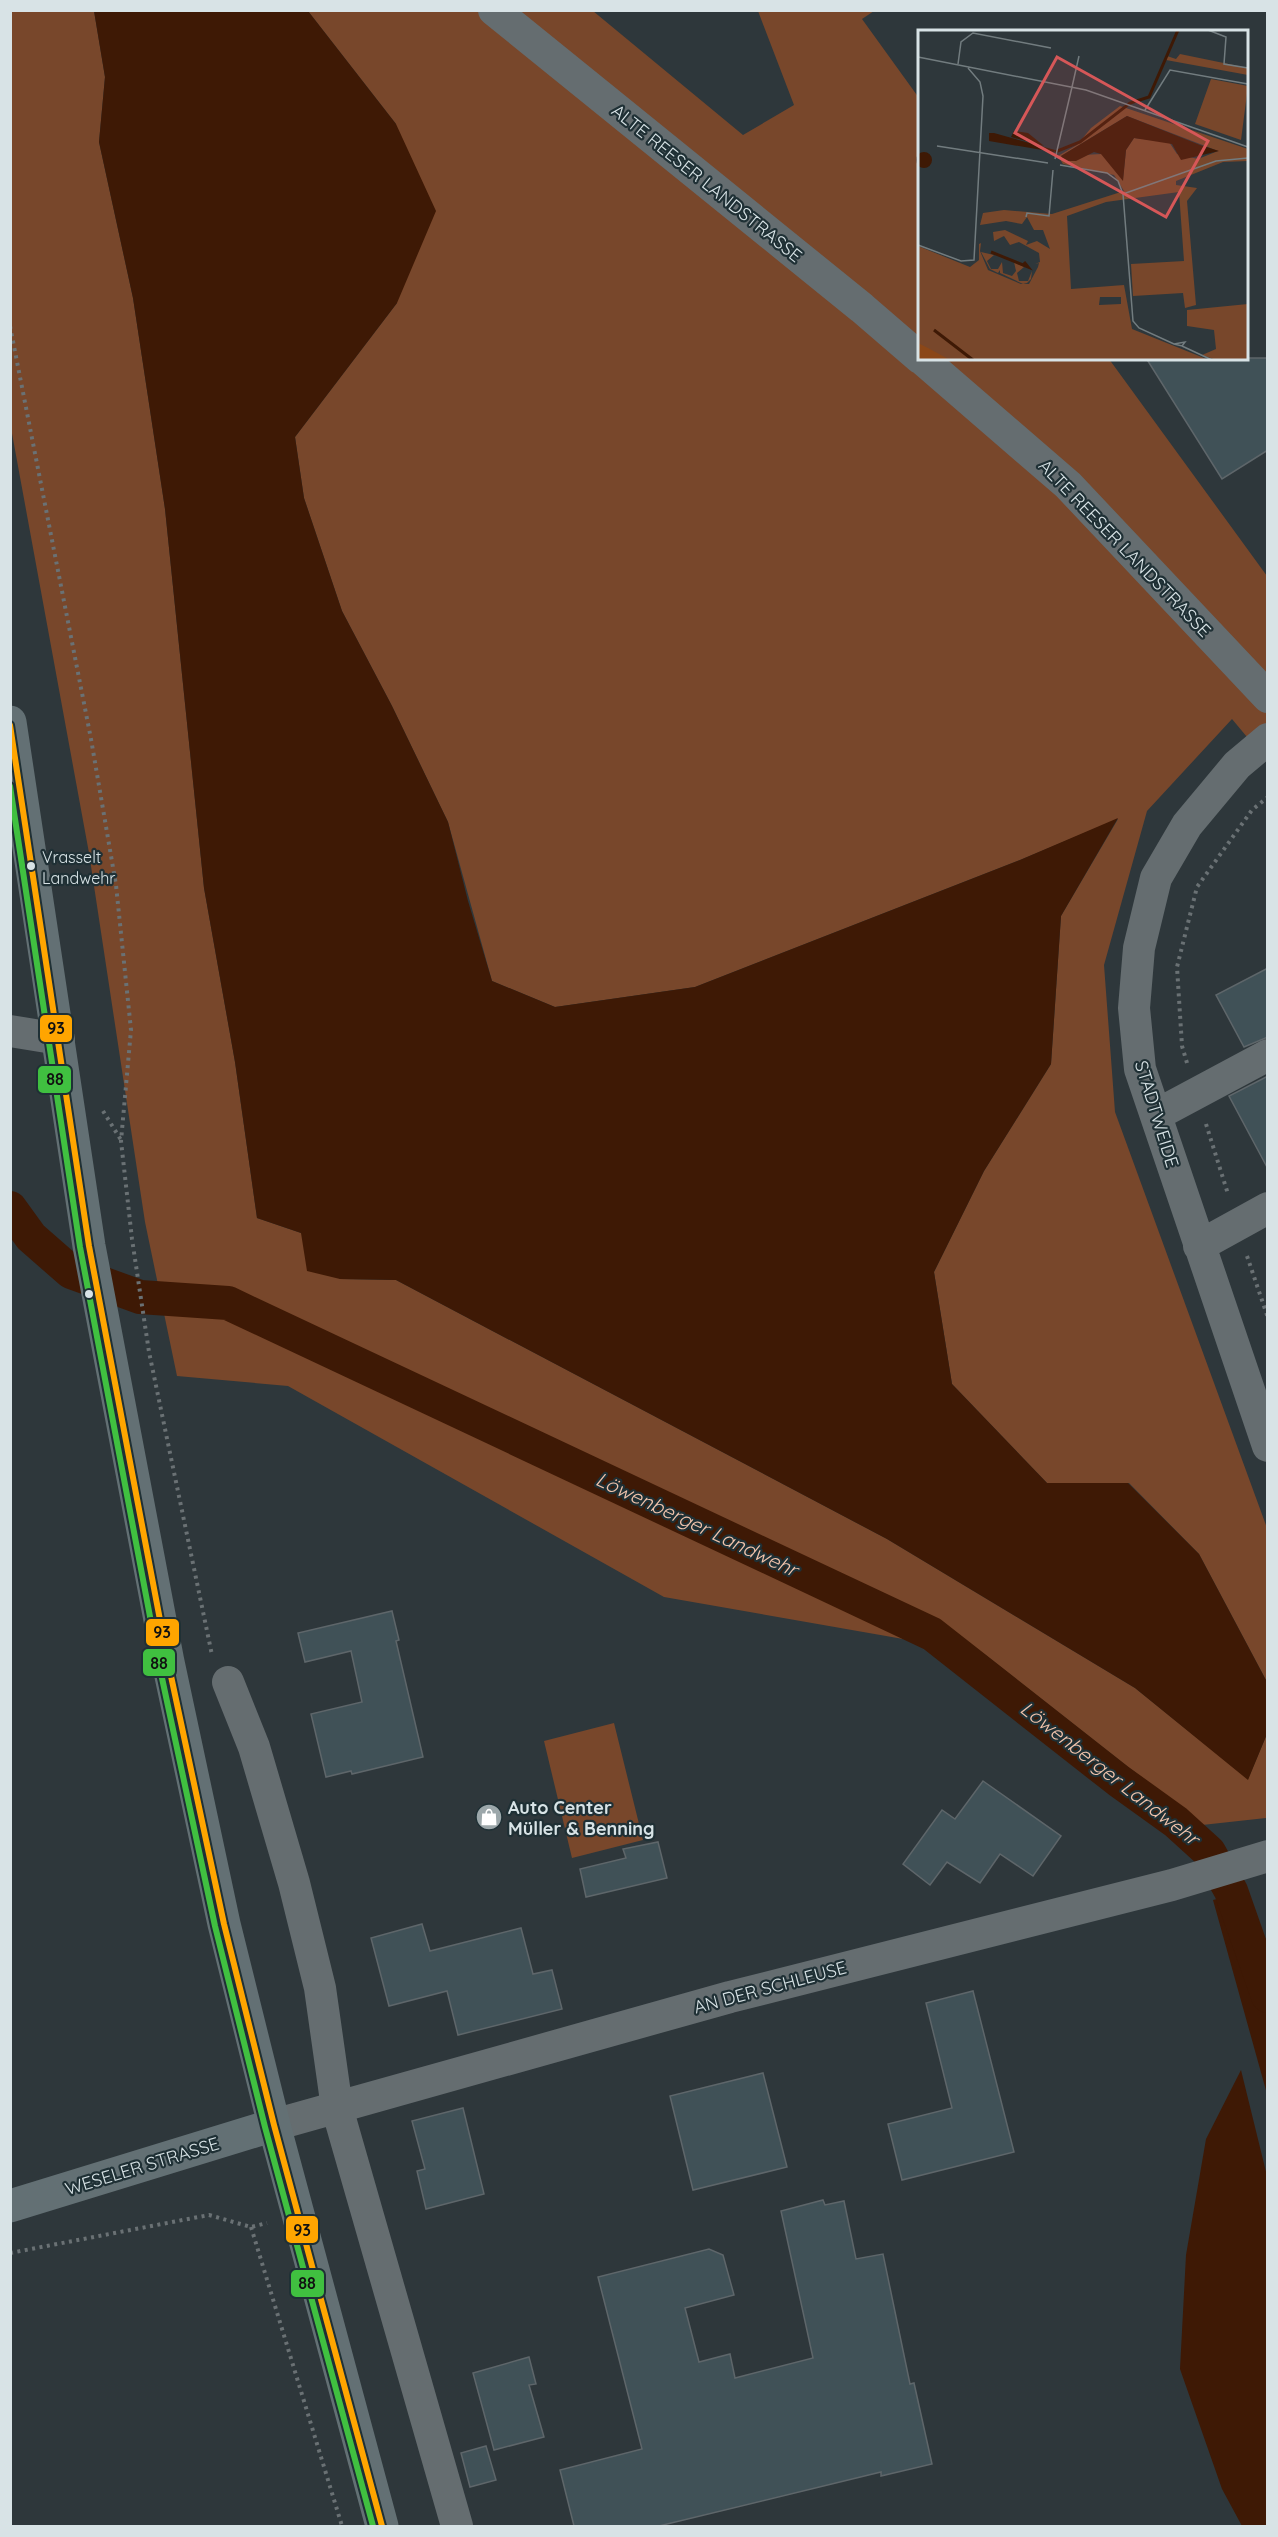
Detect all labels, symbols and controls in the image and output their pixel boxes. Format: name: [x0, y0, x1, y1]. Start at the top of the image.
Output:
inset map: [918, 30, 1248, 360]
street label: ALTE REESER LANDSTRASSE: [607, 99, 807, 267]
street label: ALTE REESER LANDSTRASSE: [1034, 454, 1216, 642]
place label: Vrasselt Landwehr: [42, 847, 115, 888]
marker: Vrasselt Landwehr: [25, 860, 37, 872]
line badge: 93: [39, 1014, 73, 1043]
text: 93: [47, 1018, 65, 1038]
street label: STADTWEIDE: [1130, 1058, 1184, 1170]
line badge: 88: [37, 1065, 72, 1094]
text: 88: [46, 1069, 64, 1089]
unlabelled marker: [83, 1288, 95, 1300]
water label: Löwenberger Landwehr: [592, 1466, 804, 1583]
line badge: 93: [145, 1618, 180, 1647]
text: 93: [153, 1622, 171, 1642]
line badge: 88: [142, 1648, 176, 1677]
text: 88: [150, 1653, 168, 1673]
water label: Löwenberger Landwehr: [1016, 1695, 1206, 1852]
place label: Auto Center Müller & Benning: [508, 1796, 654, 1840]
shop icon: Auto Center Müller & Benning: [474, 1802, 504, 1832]
street label: AN DER SCHLEUSE: [691, 1956, 849, 2018]
street label: WESELER STRASSE: [62, 2132, 222, 2200]
line badge: 93: [285, 2215, 319, 2244]
text: 93: [293, 2220, 311, 2240]
line badge: 88: [290, 2269, 325, 2298]
text: 88: [298, 2273, 316, 2293]

